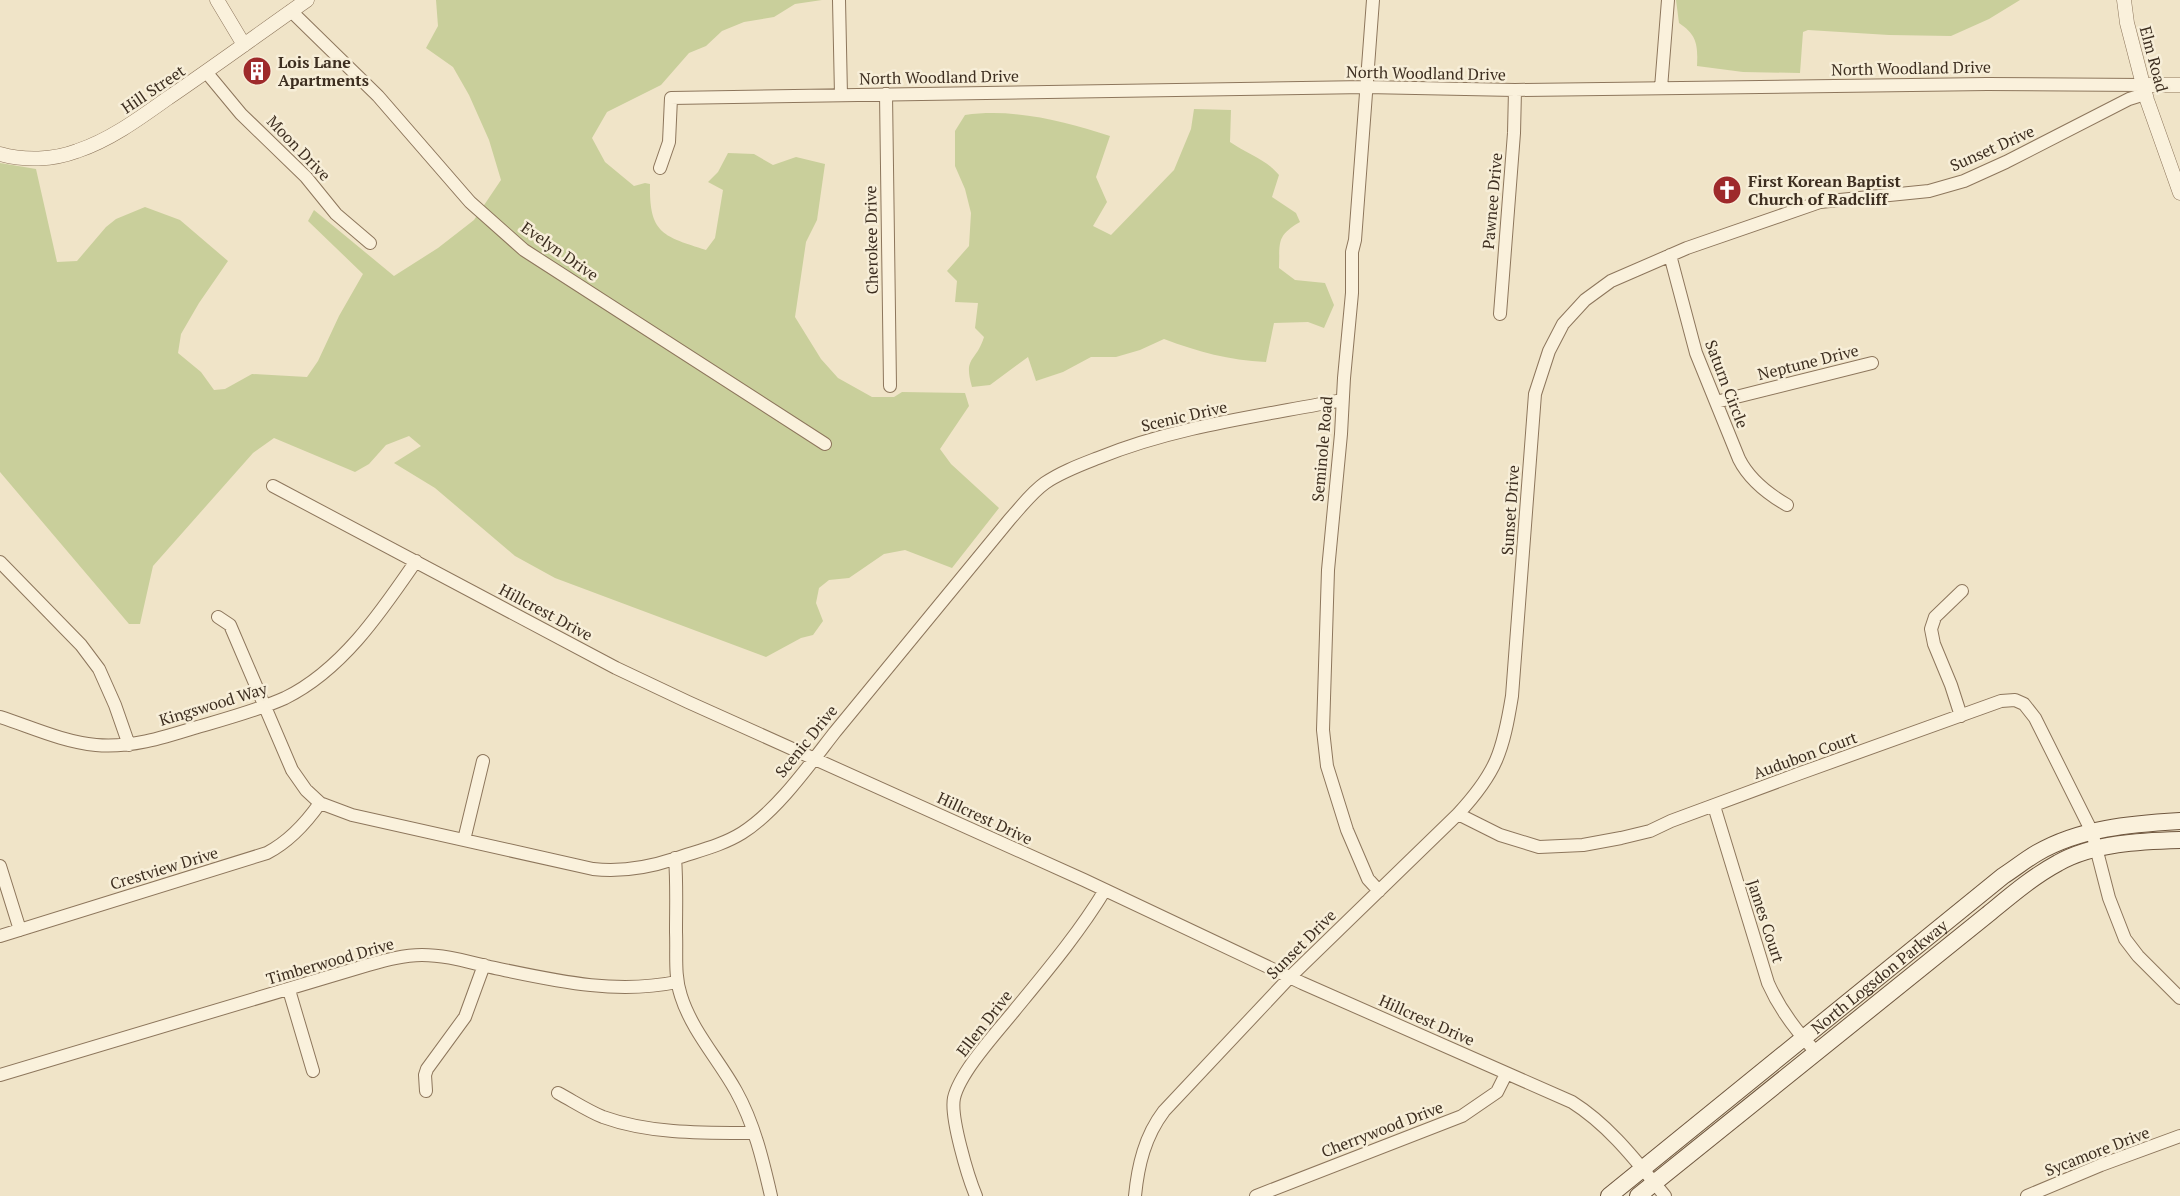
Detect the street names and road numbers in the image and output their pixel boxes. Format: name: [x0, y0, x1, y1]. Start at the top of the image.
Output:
street label: Elm Road: [2135, 24, 2173, 95]
street label: North Woodland Drive: [1831, 56, 1991, 80]
street label: Hill Street: [117, 60, 189, 118]
street label: North Woodland Drive: [1346, 61, 1506, 85]
street label: North Woodland Drive: [859, 65, 1019, 89]
street label: Moon Drive: [262, 110, 336, 186]
street label: Sunset Drive: [1946, 120, 2038, 176]
street label: Pawnee Drive: [1477, 152, 1507, 250]
street label: Cherokee Drive: [859, 185, 883, 295]
street label: Evelyn Drive: [517, 216, 603, 286]
street label: Saturn Circle: [1700, 337, 1754, 431]
street label: Neptune Drive: [1755, 339, 1861, 385]
street label: Scenic Drive: [1139, 395, 1229, 437]
street label: Seminole Road: [1306, 395, 1338, 503]
street label: Sunset Drive: [1496, 464, 1524, 556]
street label: Hillcrest Drive: [496, 578, 596, 646]
street label: Kingswood Way: [156, 677, 271, 731]
street label: Scenic Drive: [770, 700, 842, 782]
street label: Audubon Court: [1750, 726, 1860, 784]
street label: Hillcrest Drive: [934, 786, 1036, 850]
street label: Crestview Drive: [107, 841, 221, 895]
street label: James Court: [1742, 877, 1790, 965]
street label: Sunset Drive: [1261, 904, 1341, 984]
street label: North Logsdon Parkway: [1806, 914, 1953, 1039]
street label: Timberwood Drive: [264, 932, 396, 990]
street label: Ellen Drive: [951, 985, 1017, 1061]
street label: Hillcrest Drive: [1376, 989, 1478, 1051]
street label: Cherrywood Drive: [1318, 1096, 1446, 1162]
street label: Sycamore Drive: [2041, 1121, 2153, 1181]

